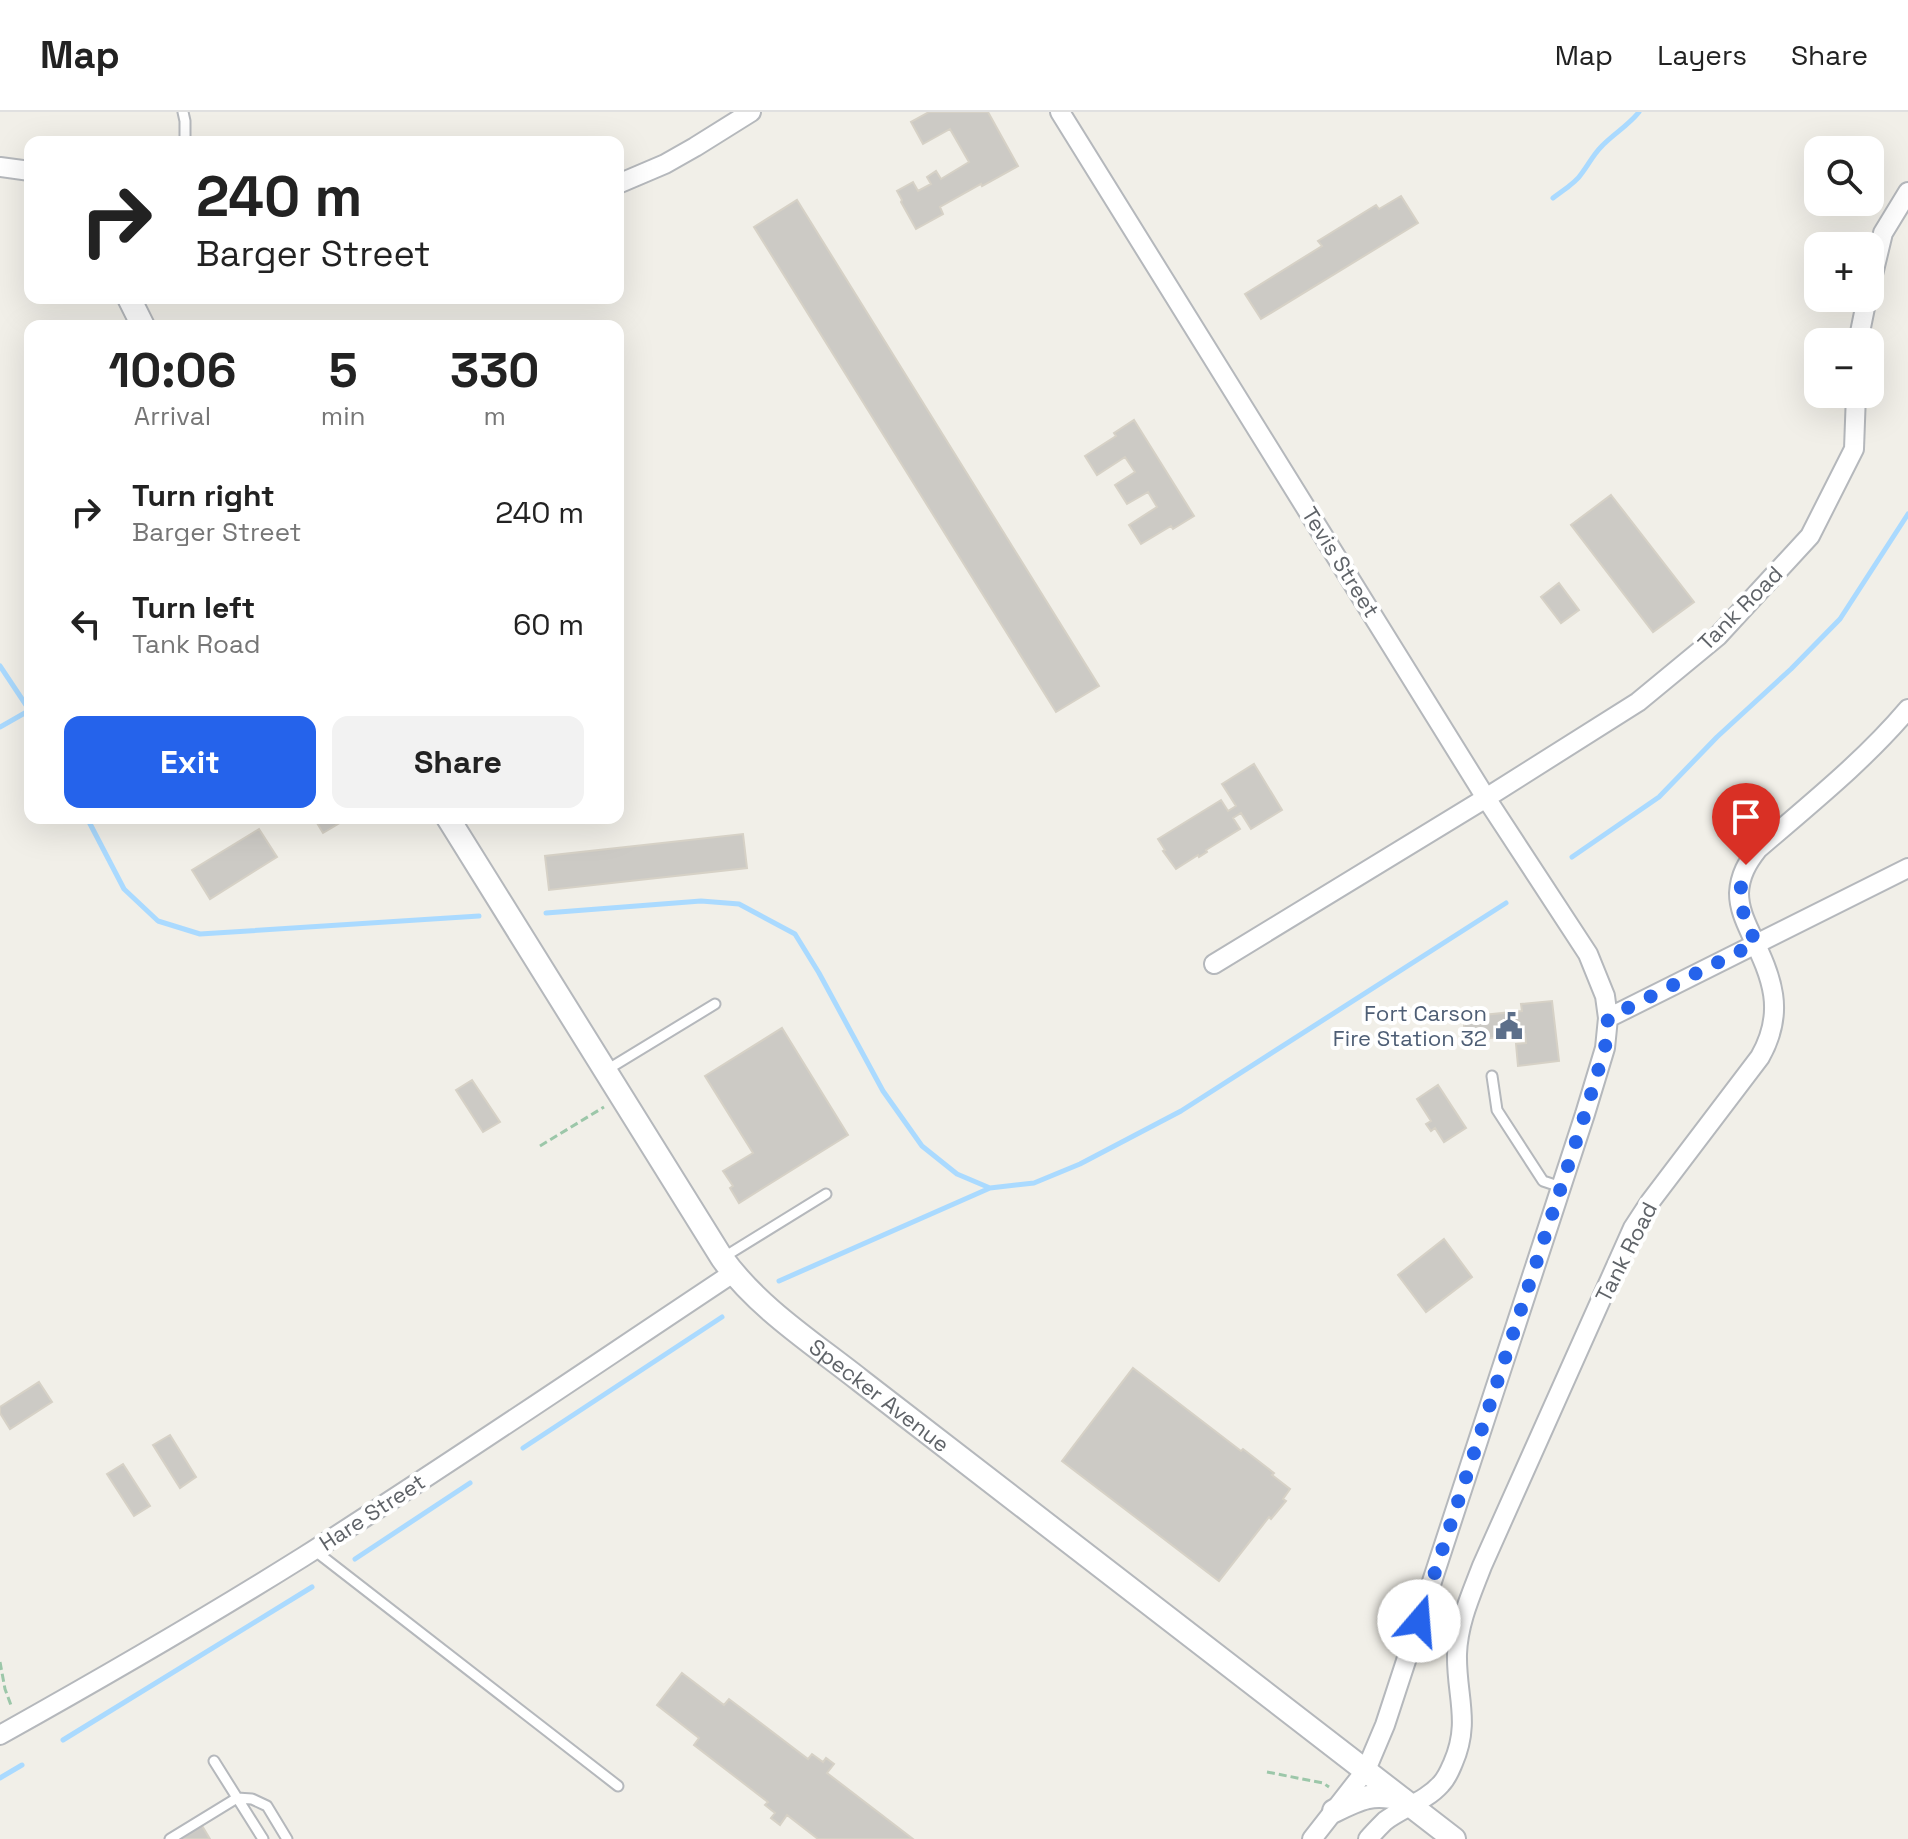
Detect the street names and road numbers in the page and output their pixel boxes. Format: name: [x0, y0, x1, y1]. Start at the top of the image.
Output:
street label: Tevis Street: [1296, 502, 1386, 622]
street label: Tank Road: [1692, 560, 1788, 656]
street label: Tank Road: [1589, 1197, 1663, 1307]
street label: Specker Avenue: [804, 1333, 955, 1458]
street label: Hare Street: [314, 1467, 430, 1557]

